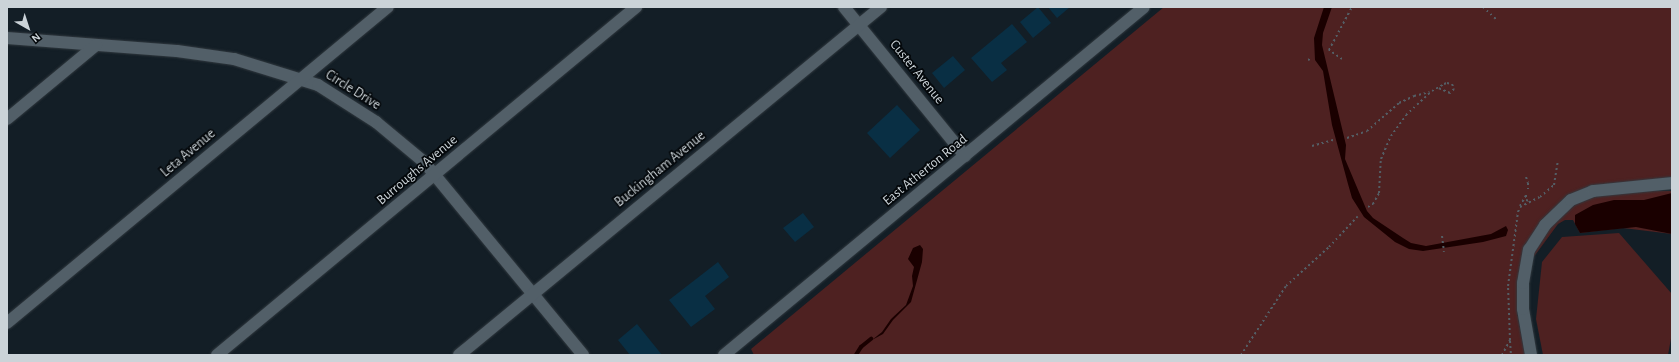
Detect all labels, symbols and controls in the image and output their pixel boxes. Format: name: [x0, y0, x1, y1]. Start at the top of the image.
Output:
north arrow: [8, 8, 48, 48]
text: N: [29, 31, 42, 44]
street label: Custer Avenue: [886, 36, 948, 108]
street label: Circle Drive: [322, 66, 384, 114]
street label: Leta Avenue: [157, 125, 219, 181]
street label: Buckingham Avenue: [611, 127, 709, 211]
street label: Burroughs Avenue: [373, 131, 461, 209]
street label: East Atherton Road: [879, 131, 971, 209]

